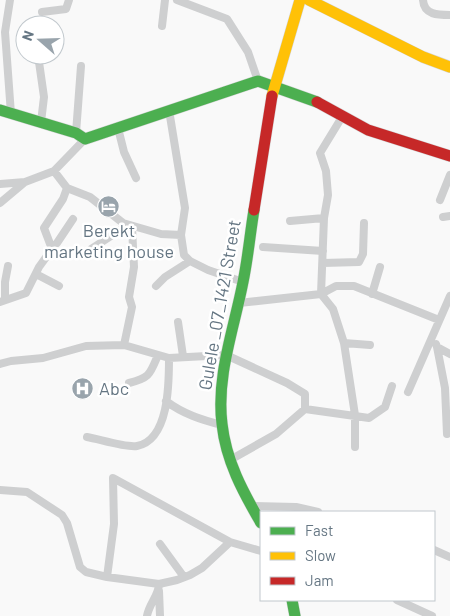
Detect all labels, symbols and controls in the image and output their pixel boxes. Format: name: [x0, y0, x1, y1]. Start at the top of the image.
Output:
north arrow: [15, 15, 65, 65]
text: N: [18, 28, 37, 43]
hotel icon: Berekt marketing house: [97, 194, 121, 218]
street label: Gulele _07_1421 Street: [193, 218, 245, 392]
place label: Berekt marketing house: [44, 219, 174, 262]
hospital icon: Abc: [71, 377, 95, 401]
place label: Abc: [99, 377, 129, 399]
legend: [260, 511, 435, 601]
text: Fast: [305, 521, 333, 539]
text: Slow: [305, 546, 336, 564]
text: Jam: [305, 571, 334, 589]

